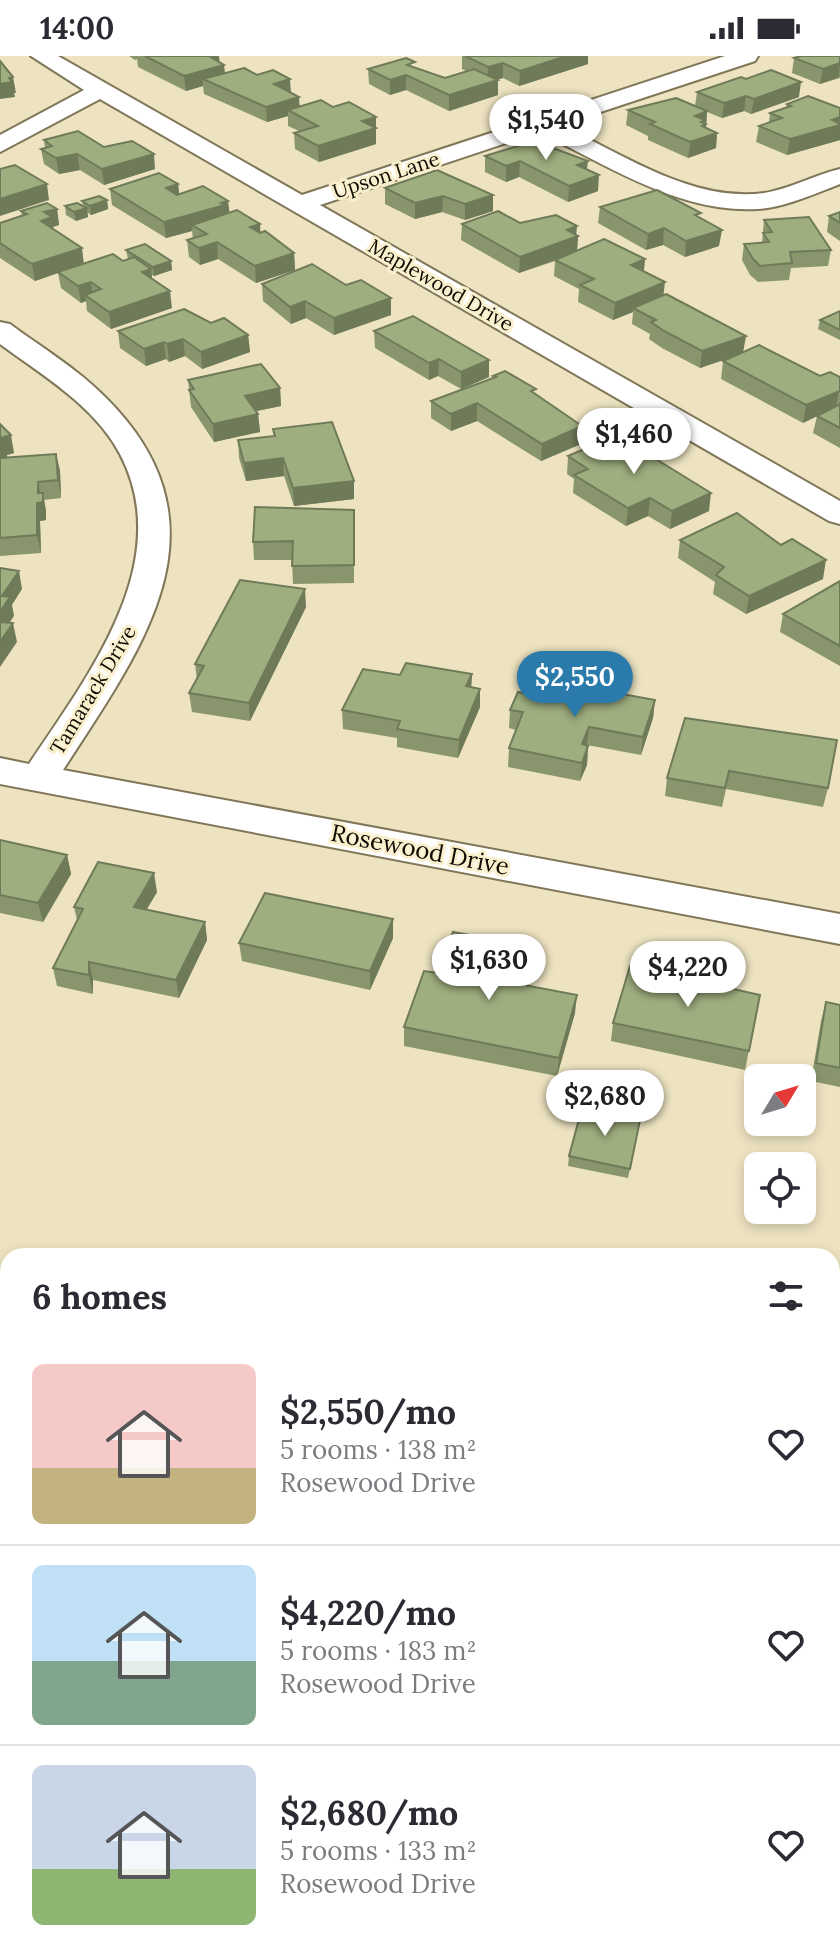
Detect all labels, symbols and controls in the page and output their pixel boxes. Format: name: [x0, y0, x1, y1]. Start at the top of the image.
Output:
text: 14:00: [40, 9, 114, 47]
pin: $1,540: [481, 94, 611, 162]
text: $1,540: [507, 103, 585, 136]
street label: Upson Lane: [329, 145, 442, 204]
street label: Maplewood Drive: [364, 233, 518, 336]
pin: $1,460: [569, 408, 699, 476]
text: $1,460: [595, 417, 673, 450]
street label: Tamarack Drive: [44, 620, 141, 759]
pin: $2,550: [510, 651, 640, 719]
text: $2,550: [535, 660, 615, 693]
street label: Rosewood Drive: [328, 817, 512, 882]
pin: $1,630: [424, 934, 554, 1002]
pin: $4,220: [623, 941, 753, 1009]
text: $1,630: [450, 943, 528, 976]
text: $4,220: [648, 950, 728, 983]
north arrow: [744, 1064, 816, 1136]
map controls: [744, 1064, 816, 1224]
pin: $2,680: [540, 1070, 670, 1138]
text: $2,680: [564, 1079, 646, 1112]
button: locate: [744, 1152, 816, 1224]
icon: filters: [764, 1274, 808, 1318]
text: 6 homes: [32, 1275, 167, 1318]
text: $2,550/mo: [280, 1390, 456, 1433]
icon: home: [96, 1396, 192, 1492]
icon: heart: [764, 1422, 808, 1466]
text: 5 rooms · 138 m²: [280, 1433, 477, 1466]
text: Rosewood Drive: [280, 1466, 476, 1499]
text: $4,220/mo: [280, 1591, 456, 1634]
icon: home: [96, 1597, 192, 1693]
icon: heart: [764, 1623, 808, 1667]
text: 5 rooms · 183 m²: [280, 1634, 477, 1667]
text: Rosewood Drive: [280, 1667, 476, 1700]
text: $2,680/mo: [280, 1791, 458, 1834]
icon: home: [96, 1797, 192, 1893]
icon: heart: [764, 1823, 808, 1867]
text: 5 rooms · 133 m²: [280, 1834, 476, 1867]
text: Rosewood Drive: [280, 1867, 476, 1900]

